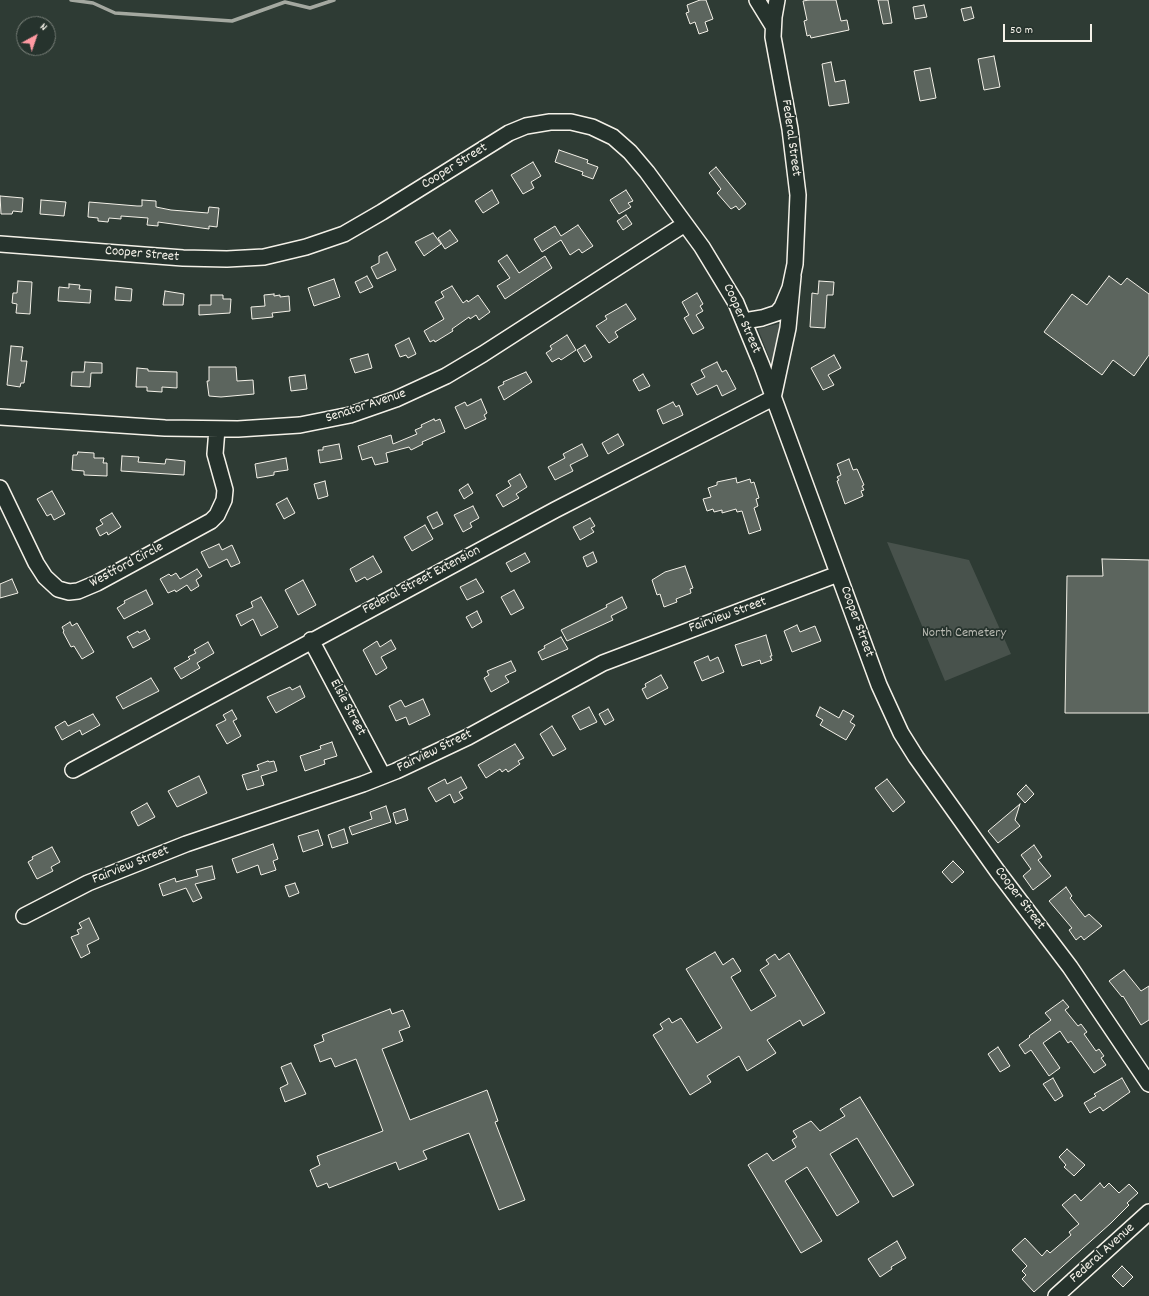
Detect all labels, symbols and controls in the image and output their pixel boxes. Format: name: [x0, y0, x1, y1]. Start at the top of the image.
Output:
north arrow: [16, 16, 56, 56]
scale bar: [1005, 16, 1094, 42]
text: N: [36, 20, 50, 35]
text: 50 m: [1010, 22, 1033, 39]
street label: Federal Street: [776, 98, 804, 178]
street label: Cooper Street: [419, 140, 491, 194]
street label: Cooper Street: [104, 243, 180, 267]
street label: Cooper Street: [718, 282, 764, 356]
street label: Senator Avenue: [324, 386, 408, 428]
street label: Westford Circle: [87, 540, 167, 592]
street label: Federal Street Extension: [360, 543, 484, 619]
street label: Cooper Street: [835, 584, 877, 660]
street label: Fairview Street: [687, 594, 769, 638]
park label: North Cemetery: [922, 626, 1006, 642]
street label: Elsie Street: [325, 677, 369, 739]
street label: Fairview Street: [395, 727, 475, 777]
street label: Fairview Street: [90, 843, 172, 889]
street label: Cooper Street: [990, 864, 1048, 934]
street label: Federal Avenue: [1067, 1220, 1139, 1288]

